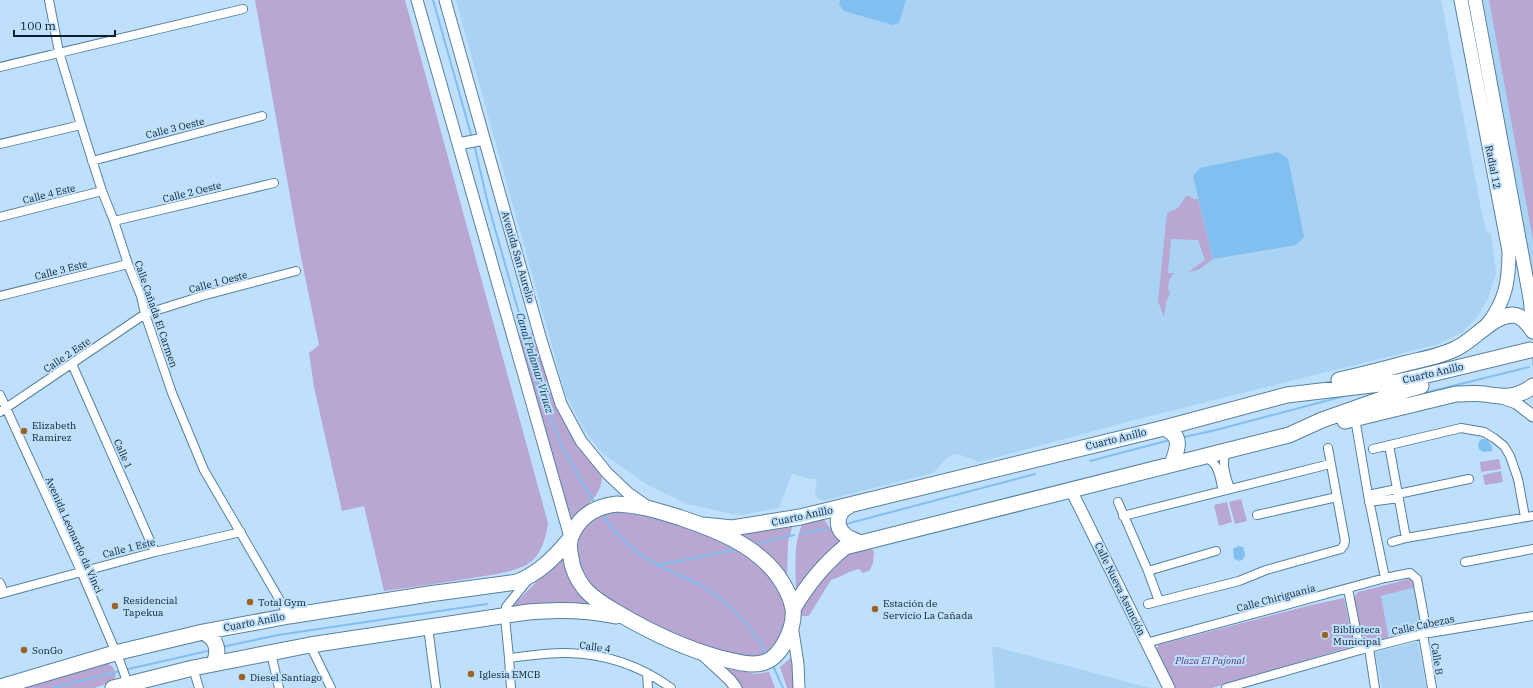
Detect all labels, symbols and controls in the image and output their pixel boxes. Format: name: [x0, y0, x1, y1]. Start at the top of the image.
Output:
scale bar: [14, 12, 115, 38]
text: 100 m: [20, 18, 56, 33]
street label: Calle 3 Oeste: [144, 114, 206, 142]
street label: Radial 12: [1482, 144, 1504, 190]
street label: Calle 2 Oeste: [161, 178, 223, 206]
street label: Calle 4 Este: [21, 181, 77, 207]
street label: Avenida San Aurelio: [499, 210, 537, 305]
street label: Calle 3 Este: [33, 257, 89, 283]
street label: Calle Cañada El Carmen: [132, 259, 181, 370]
street label: Calle 1 Oeste: [187, 268, 249, 296]
water label: Canal Palamar Viruez: [513, 311, 557, 416]
street label: Calle 2 Este: [41, 335, 93, 375]
street label: Cuarto Anillo: [1401, 360, 1465, 386]
place label: Elizabeth Ramirez: [32, 419, 76, 444]
street label: Cuarto Anillo: [1084, 425, 1148, 453]
marker: Elizabeth Ramirez: [19, 426, 29, 436]
street label: Calle 1: [111, 437, 135, 471]
street label: Avenida Leonardo da Vinci: [42, 475, 106, 595]
street label: Cuarto Anillo: [770, 503, 834, 529]
street label: Calle 1 Este: [101, 535, 157, 561]
street label: Calle Nueva Asunción: [1092, 540, 1149, 638]
street label: Calle Chiriguanía: [1235, 581, 1317, 615]
place label: Residencial Tapekua: [123, 594, 178, 619]
place label: Total Gym: [258, 596, 307, 609]
marker: Total Gym: [245, 597, 255, 607]
place label: Estación de Servicio La Cañada: [883, 597, 973, 622]
marker: Residencial Tapekua: [110, 601, 120, 611]
marker: Estación de Servicio La Cañada: [870, 604, 880, 614]
street label: Cuarto Anillo: [222, 610, 286, 634]
street label: Calle Cabezas: [1390, 612, 1456, 638]
place label: Biblioteca Municipal: [1333, 623, 1381, 648]
marker: Biblioteca Municipal: [1320, 630, 1330, 640]
street label: Calle 4: [578, 638, 612, 656]
street label: Calle B: [1428, 642, 1446, 676]
place label: SonGo: [32, 644, 63, 657]
marker: SonGo: [19, 645, 29, 655]
park label: Plaza El Pajonal: [1174, 654, 1245, 667]
place label: Iglesia EMCB: [479, 668, 541, 681]
marker: Iglesia EMCB: [466, 669, 476, 679]
place label: Diesel Santiago: [250, 671, 322, 684]
marker: Diesel Santiago: [237, 672, 247, 682]

